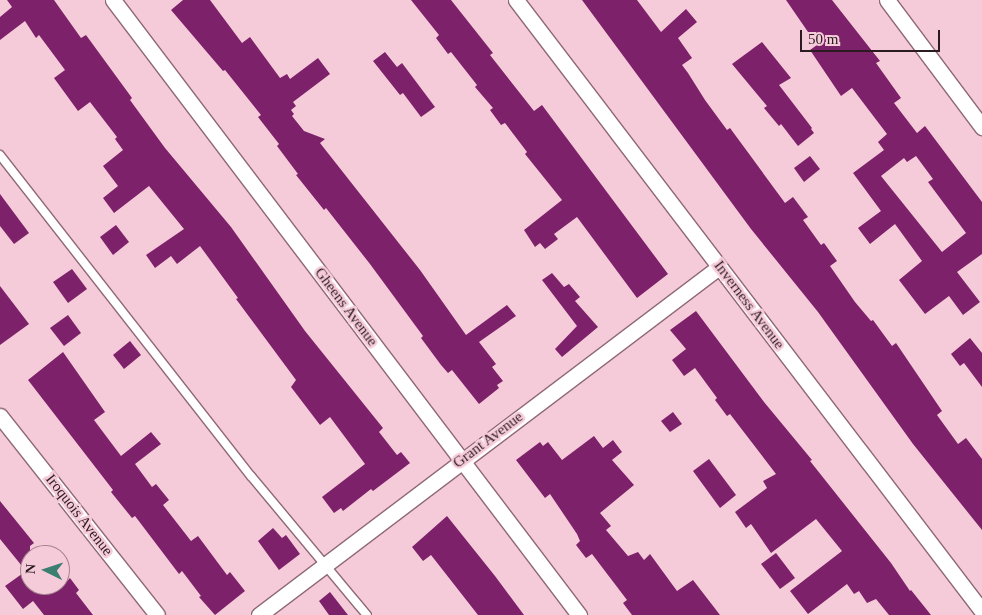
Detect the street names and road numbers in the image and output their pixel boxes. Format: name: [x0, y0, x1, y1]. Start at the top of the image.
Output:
street label: Inverness Avenue: [710, 257, 788, 353]
street label: Gheens Avenue: [310, 264, 382, 350]
street label: Grant Avenue: [449, 408, 527, 472]
street label: Iroquois Avenue: [41, 470, 117, 560]

